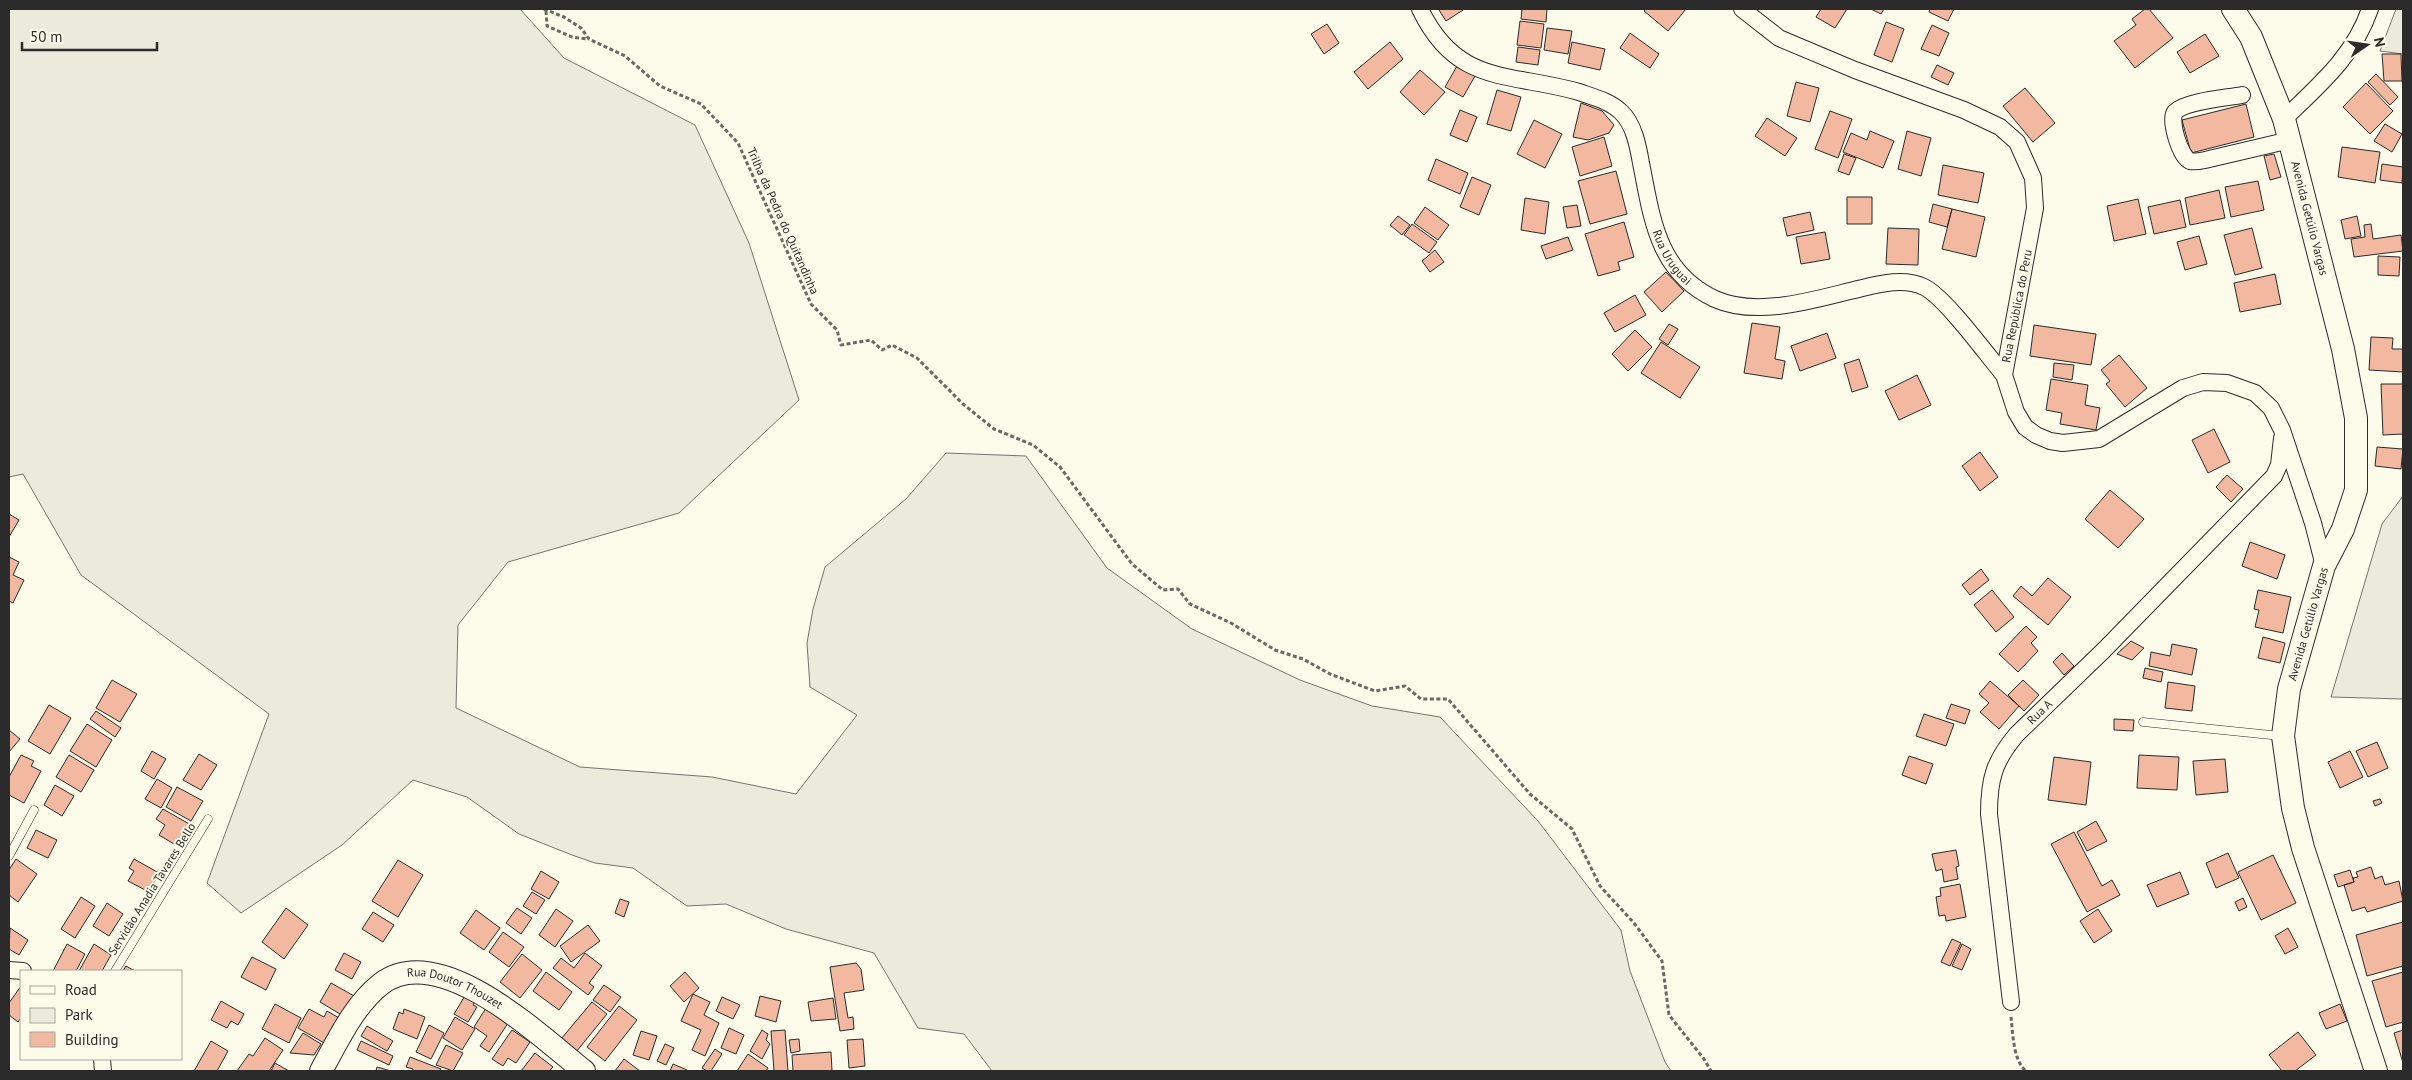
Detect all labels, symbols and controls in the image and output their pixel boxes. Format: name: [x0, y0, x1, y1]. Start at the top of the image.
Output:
scale bar: [22, 20, 158, 52]
north arrow: [2342, 20, 2392, 70]
text: 50 m: [30, 27, 63, 46]
text: N: [2370, 36, 2389, 49]
street label: Trilha da Pedra do Quitandinha: [744, 145, 823, 296]
street label: Avenida Getúlio Vargas: [2288, 159, 2332, 277]
street label: Rua Uruguai: [1650, 228, 1695, 288]
street label: Rua República do Peru: [1998, 248, 2035, 364]
street label: Avenida Getúlio Vargas: [2284, 565, 2331, 682]
street label: Rua A: [2024, 696, 2055, 727]
street label: Servidão Anadia Tavares Bello: [105, 820, 199, 958]
street label: Rua Doutor Thouzet: [406, 964, 506, 1012]
legend: [20, 970, 182, 1060]
text: Road: [65, 980, 97, 999]
text: Park: [65, 1005, 93, 1024]
text: Building: [65, 1030, 119, 1049]

